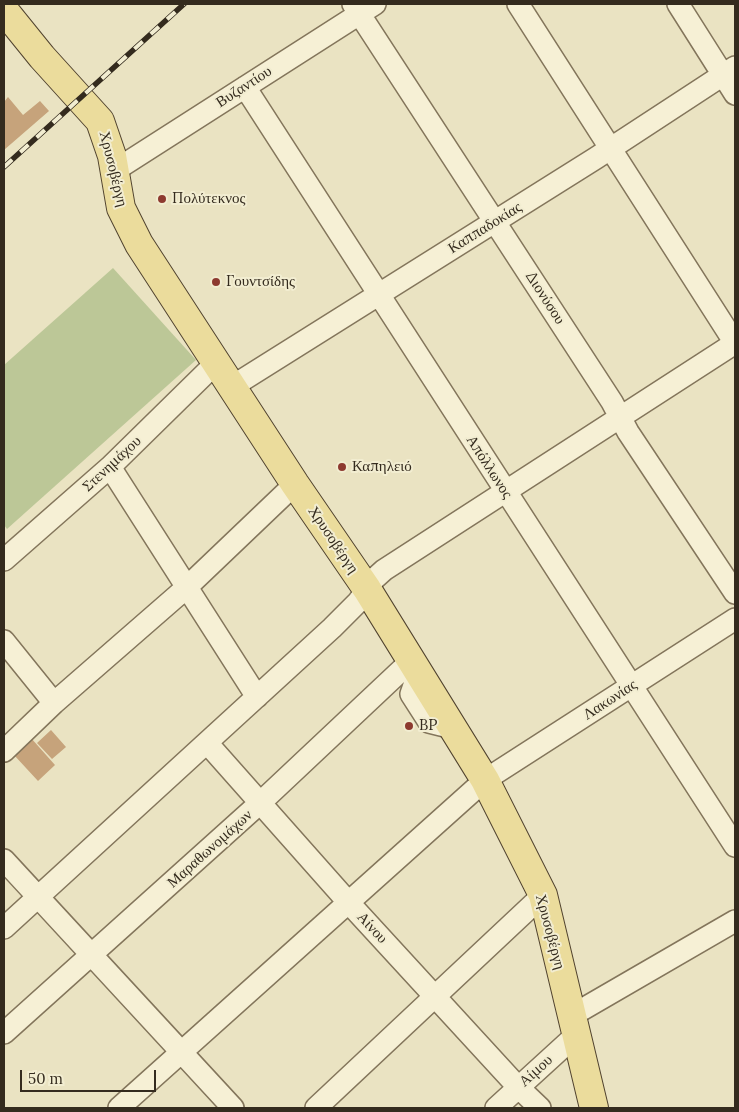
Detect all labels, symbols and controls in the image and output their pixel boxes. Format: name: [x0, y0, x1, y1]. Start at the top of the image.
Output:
street label: Βυζαντίου: [213, 62, 275, 112]
street label: Χρυσοβέργη: [95, 129, 131, 209]
place label: Πολύτεκνος: [172, 190, 245, 208]
marker: Πολύτεκνος: [156, 193, 168, 205]
street label: Καππαδοκίας: [445, 198, 525, 258]
street label: Διονύσου: [521, 268, 569, 328]
place label: Γουντσίδης: [226, 273, 295, 291]
marker: Γουντσίδης: [210, 276, 222, 288]
street label: Στενημάχου: [79, 432, 145, 496]
street label: Απόλλωνος: [462, 432, 516, 502]
place label: Καπηλειό: [352, 458, 412, 476]
marker: Καπηλειό: [336, 461, 348, 473]
street label: Χρυσοβέργη: [304, 503, 362, 577]
street label: Λακωνίας: [580, 676, 640, 724]
place label: BP: [419, 717, 437, 735]
marker: BP: [403, 720, 415, 732]
street label: Μαραθωνομάχων: [164, 806, 256, 892]
street label: Χρυσοβέργη: [531, 892, 569, 972]
street label: Αίνου: [353, 908, 391, 948]
street label: Αίμου: [515, 1051, 557, 1091]
scale bar: [22, 1060, 159, 1092]
text: 50 m: [28, 1069, 63, 1088]

